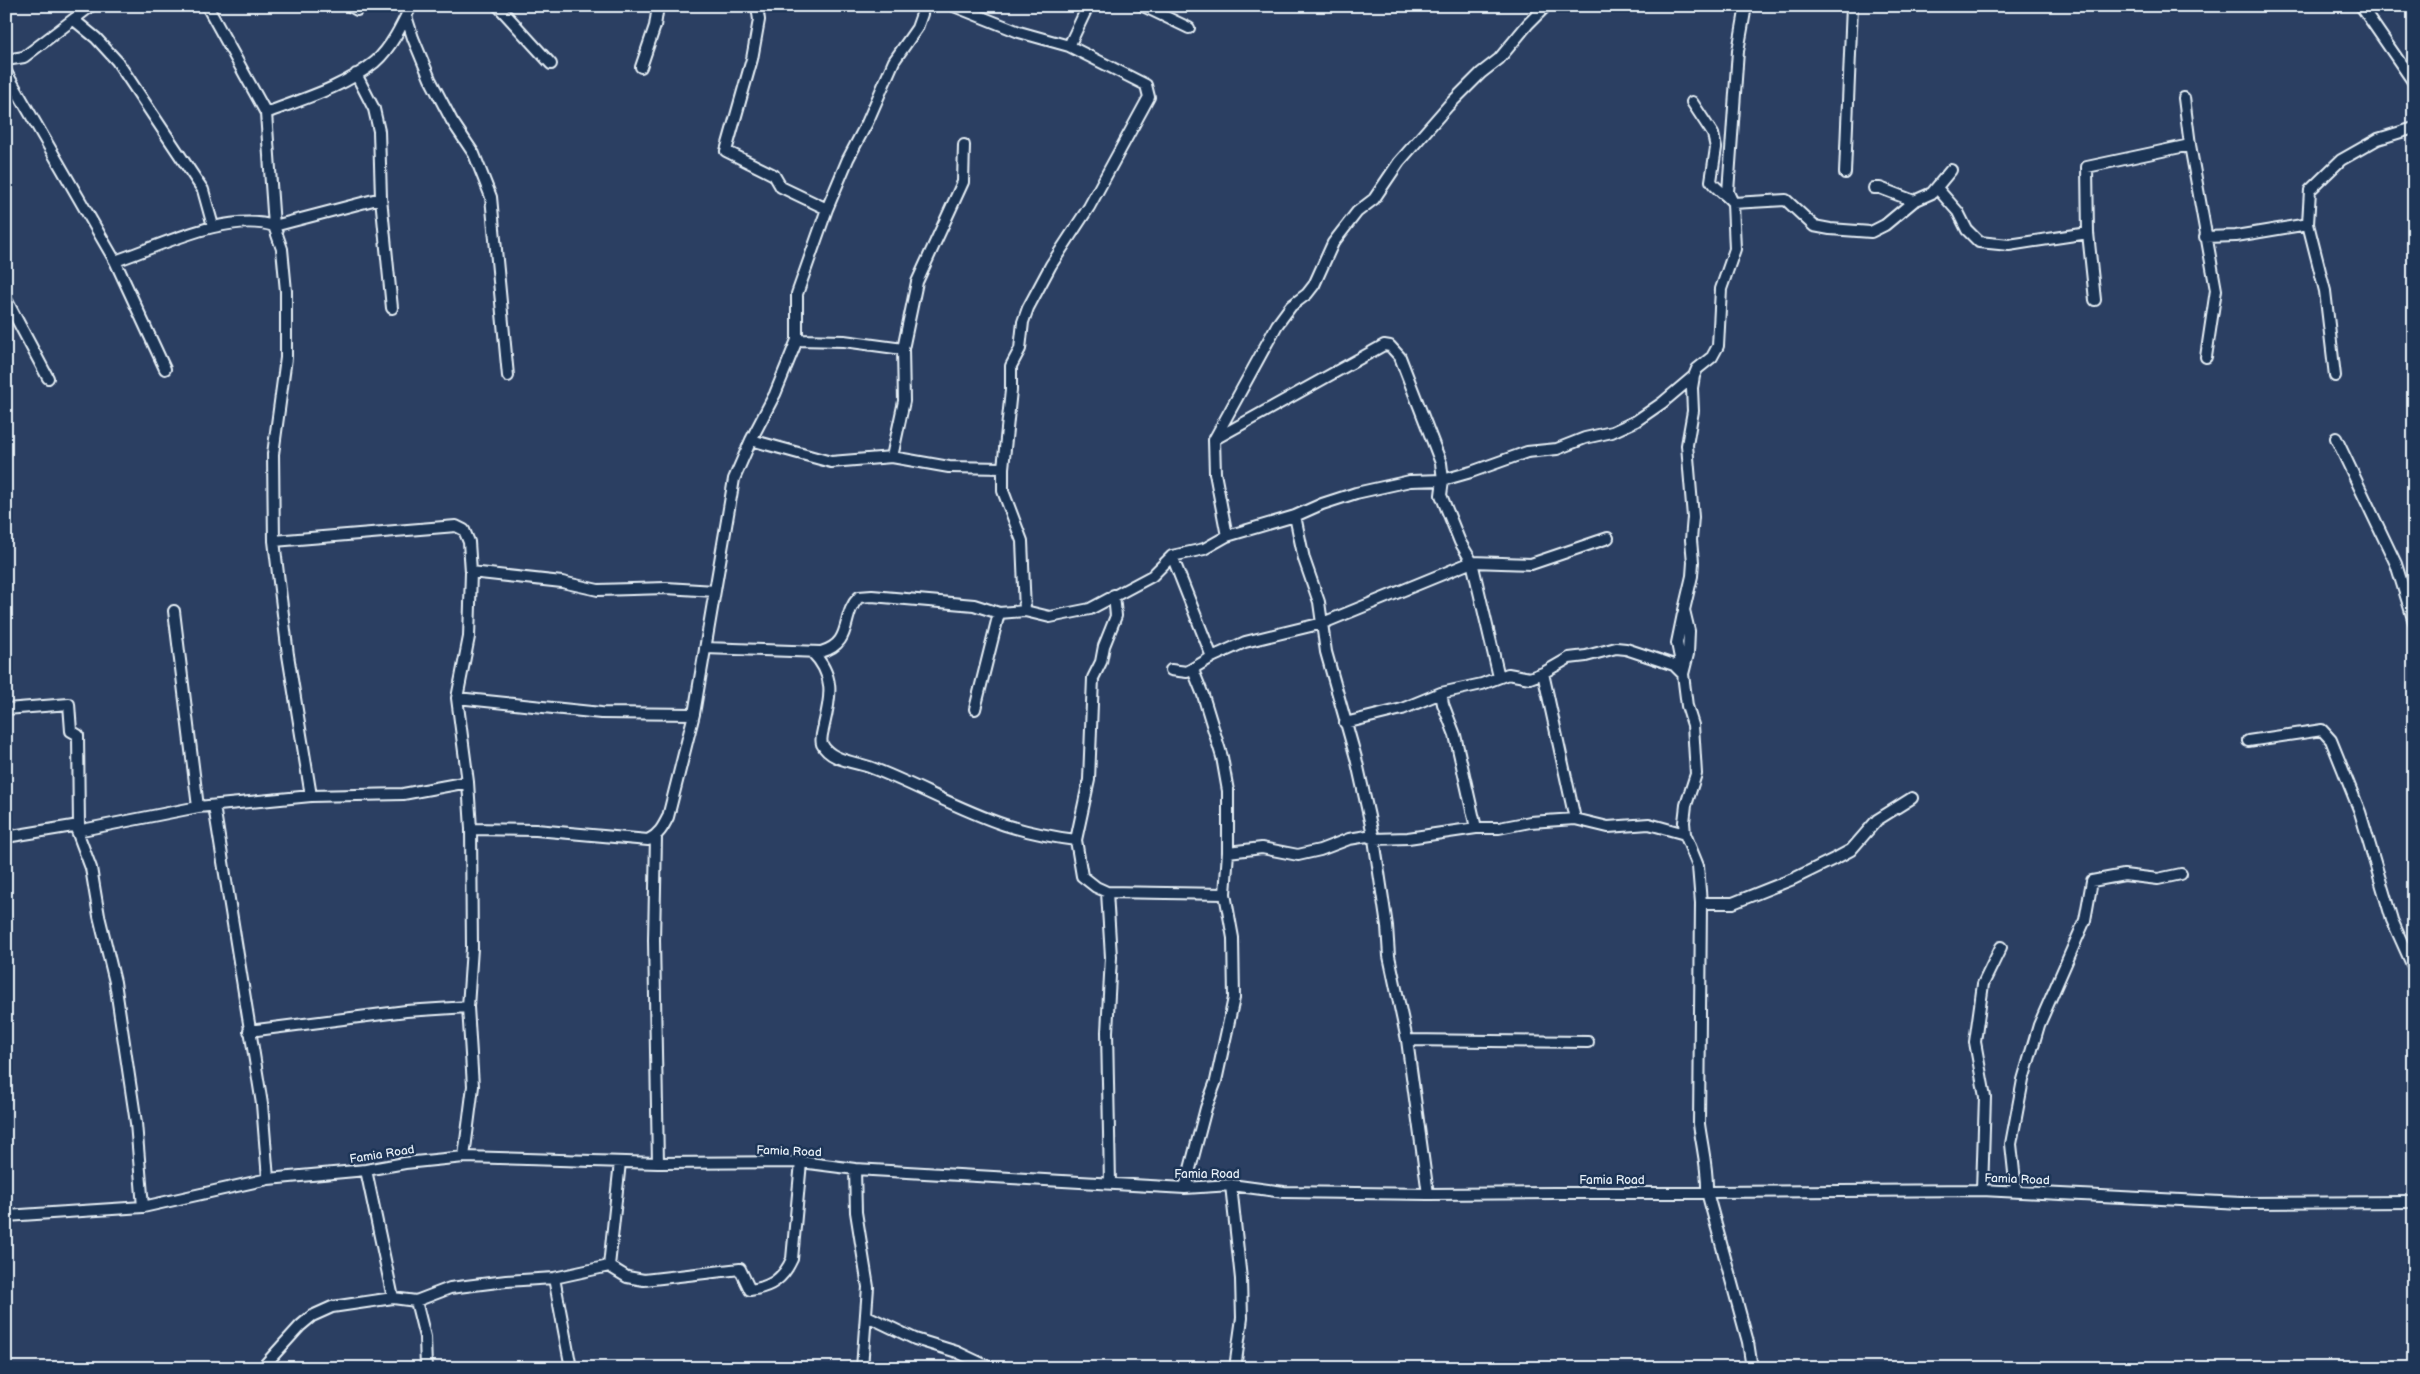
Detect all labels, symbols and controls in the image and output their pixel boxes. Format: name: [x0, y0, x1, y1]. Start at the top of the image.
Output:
street label: Famia Road: [349, 1142, 416, 1167]
street label: Famia Road: [756, 1143, 822, 1160]
street label: Famia Road: [1174, 1167, 1240, 1182]
street label: Famia Road: [1984, 1171, 2050, 1188]
street label: Famia Road: [1579, 1173, 1645, 1188]

